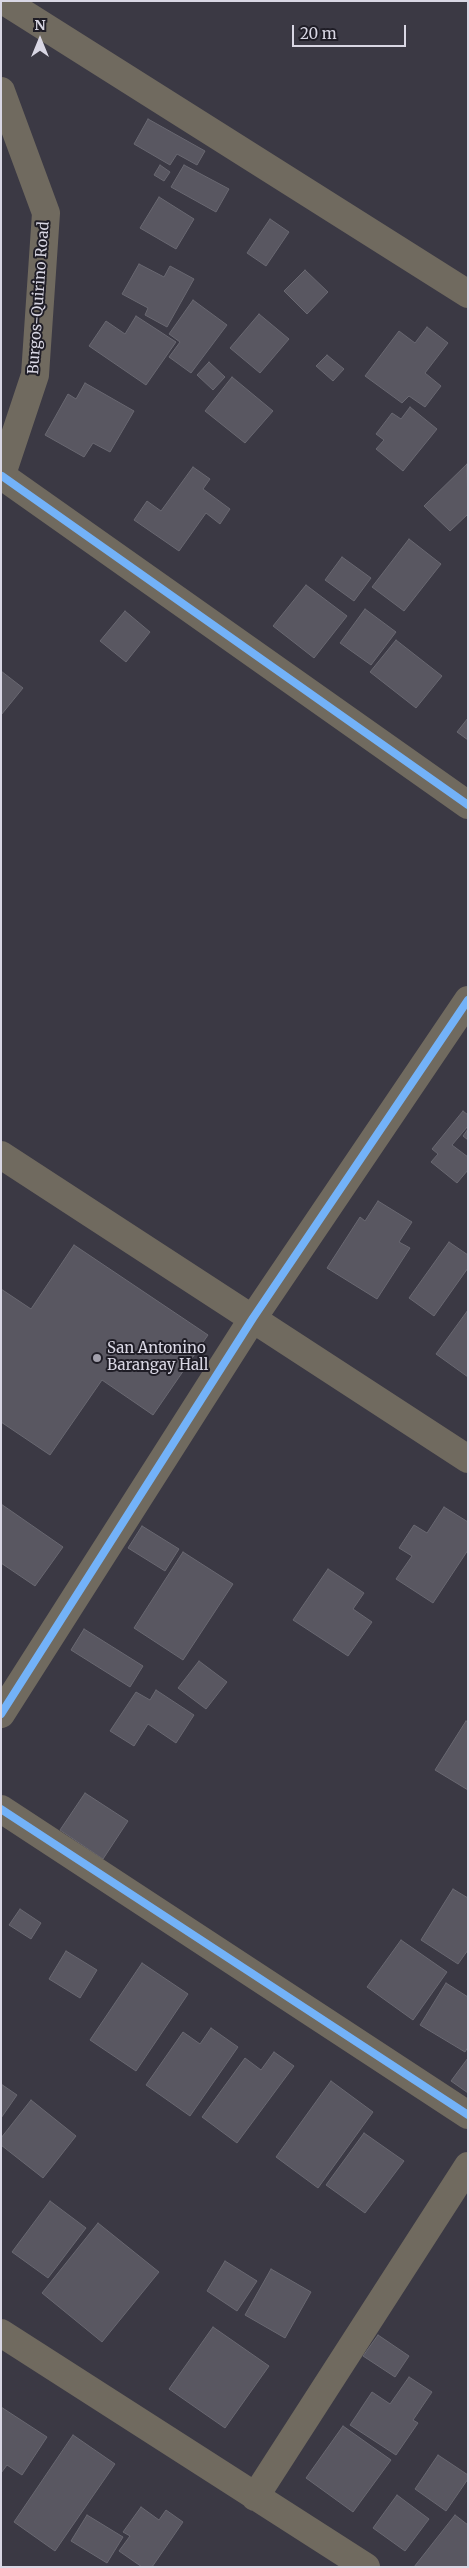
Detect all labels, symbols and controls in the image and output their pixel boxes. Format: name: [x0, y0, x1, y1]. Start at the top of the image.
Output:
north arrow: [15, 15, 65, 65]
scale bar: [294, 15, 408, 47]
text: N: [34, 16, 46, 34]
text: 20 m: [300, 24, 337, 43]
street label: Burgos-Quirino Road: [25, 221, 53, 375]
place label: San Antonino Barangay Hall: [107, 1340, 208, 1375]
marker: San Antonino Barangay Hall: [91, 1352, 103, 1364]

